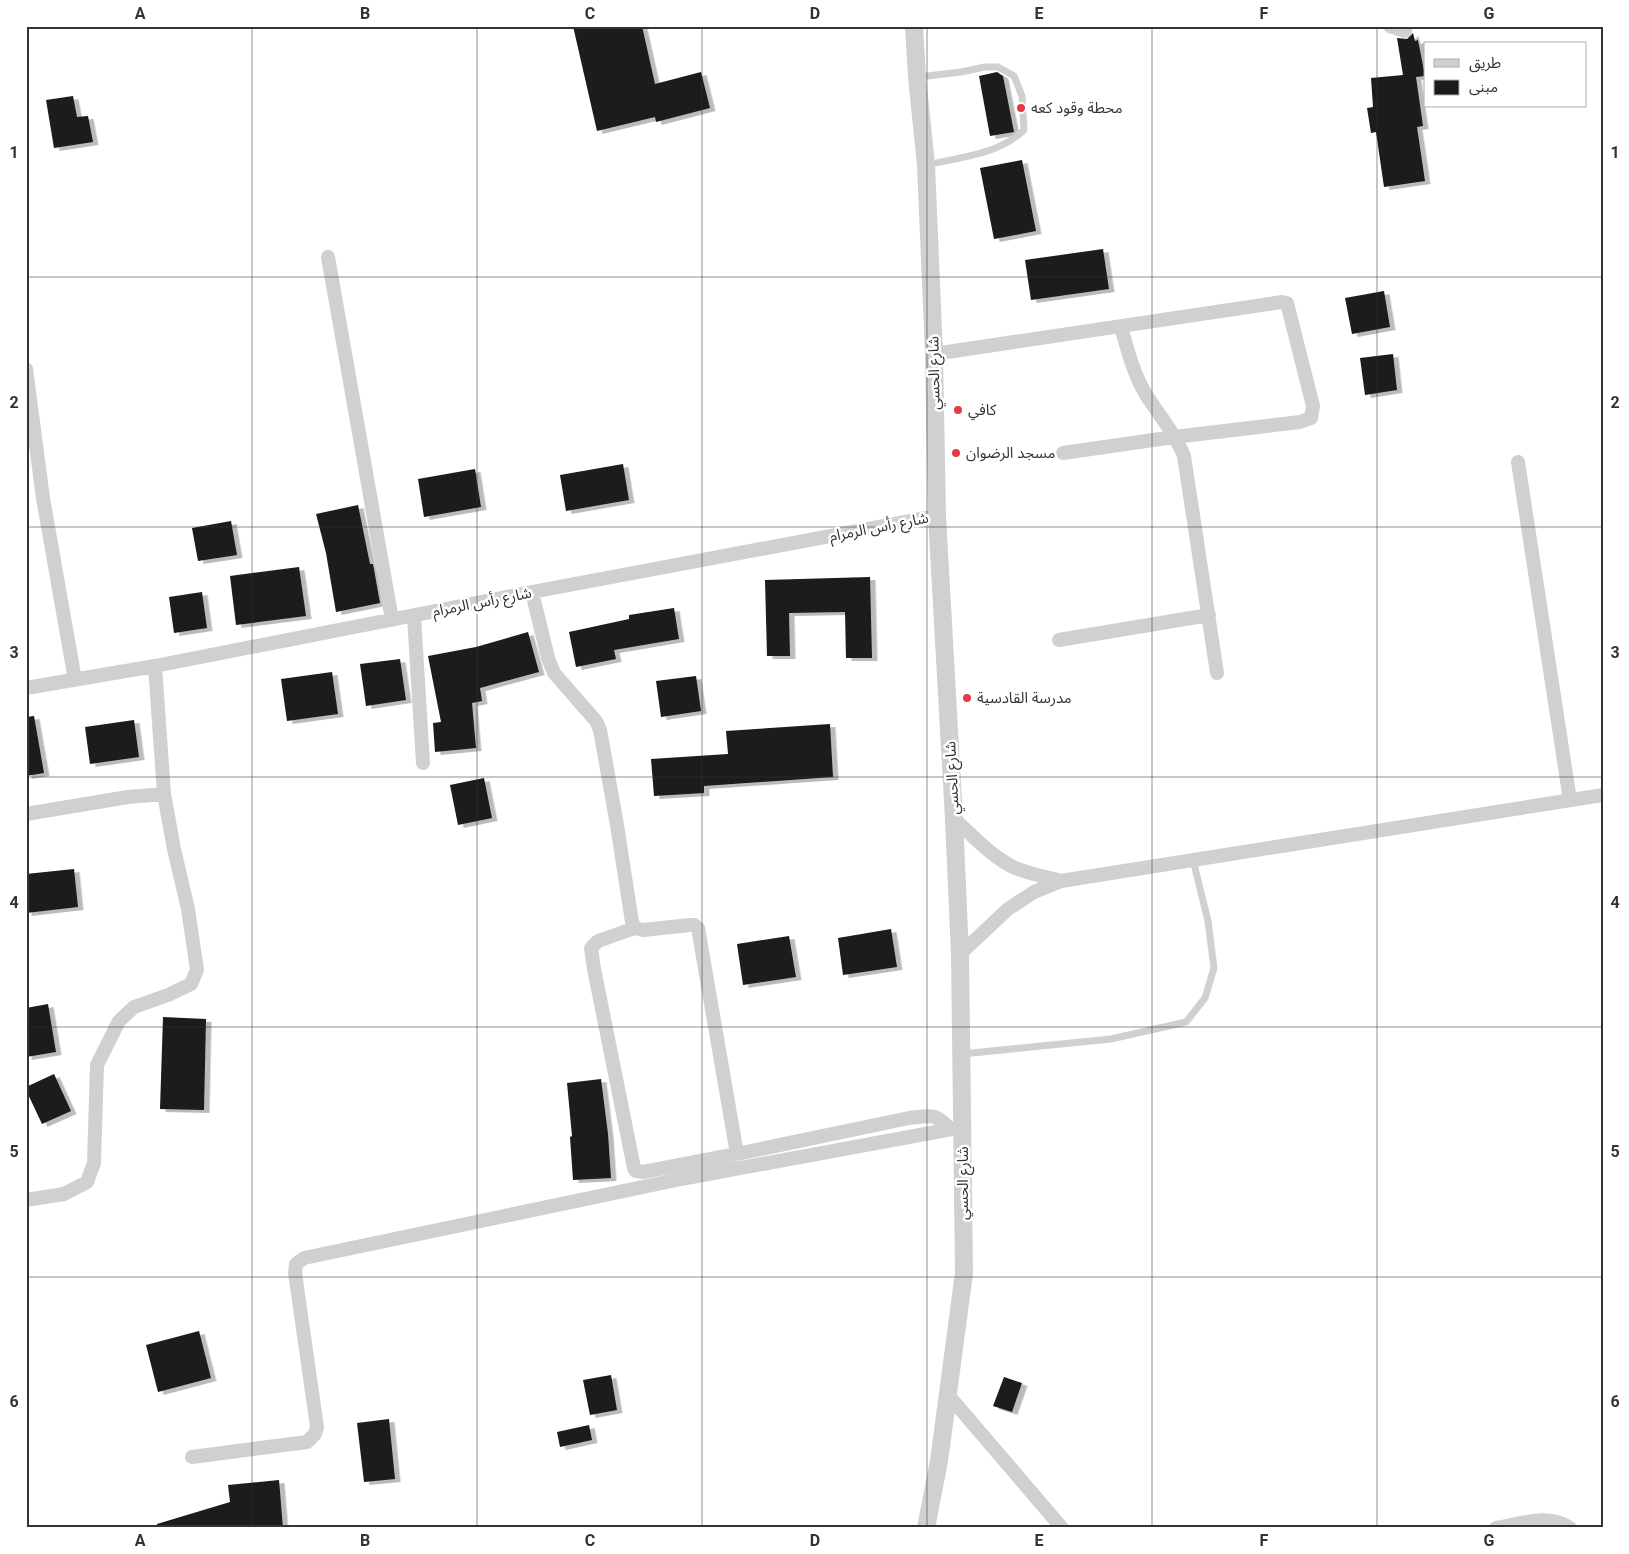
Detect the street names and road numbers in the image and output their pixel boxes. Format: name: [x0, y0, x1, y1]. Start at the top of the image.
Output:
street label: شارع الحسي: [924, 336, 947, 410]
street label: شارع رأس الرمرام: [828, 509, 931, 548]
street label: شارع رأس الرمرام: [431, 584, 534, 623]
street label: شارع الحسي: [941, 740, 966, 815]
street label: شارع الحسي: [954, 1146, 975, 1220]

